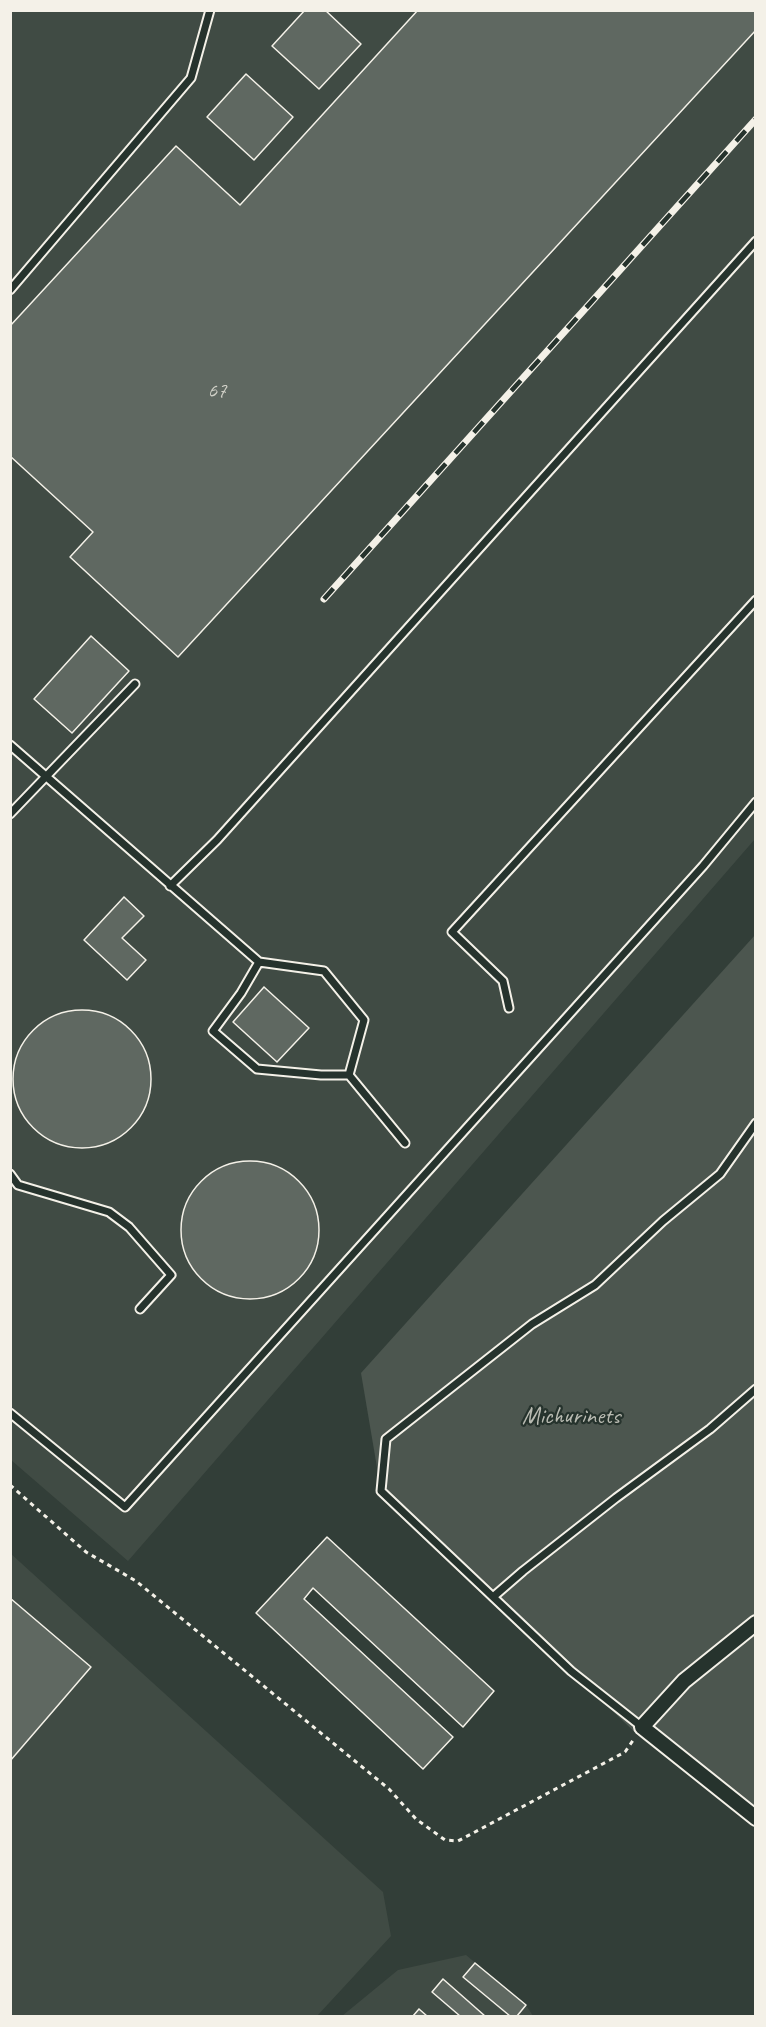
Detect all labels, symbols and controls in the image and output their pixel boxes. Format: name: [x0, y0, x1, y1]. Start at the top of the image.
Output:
house number: 67: [208, 378, 226, 404]
park label: Michurinets: [522, 1403, 620, 1431]

